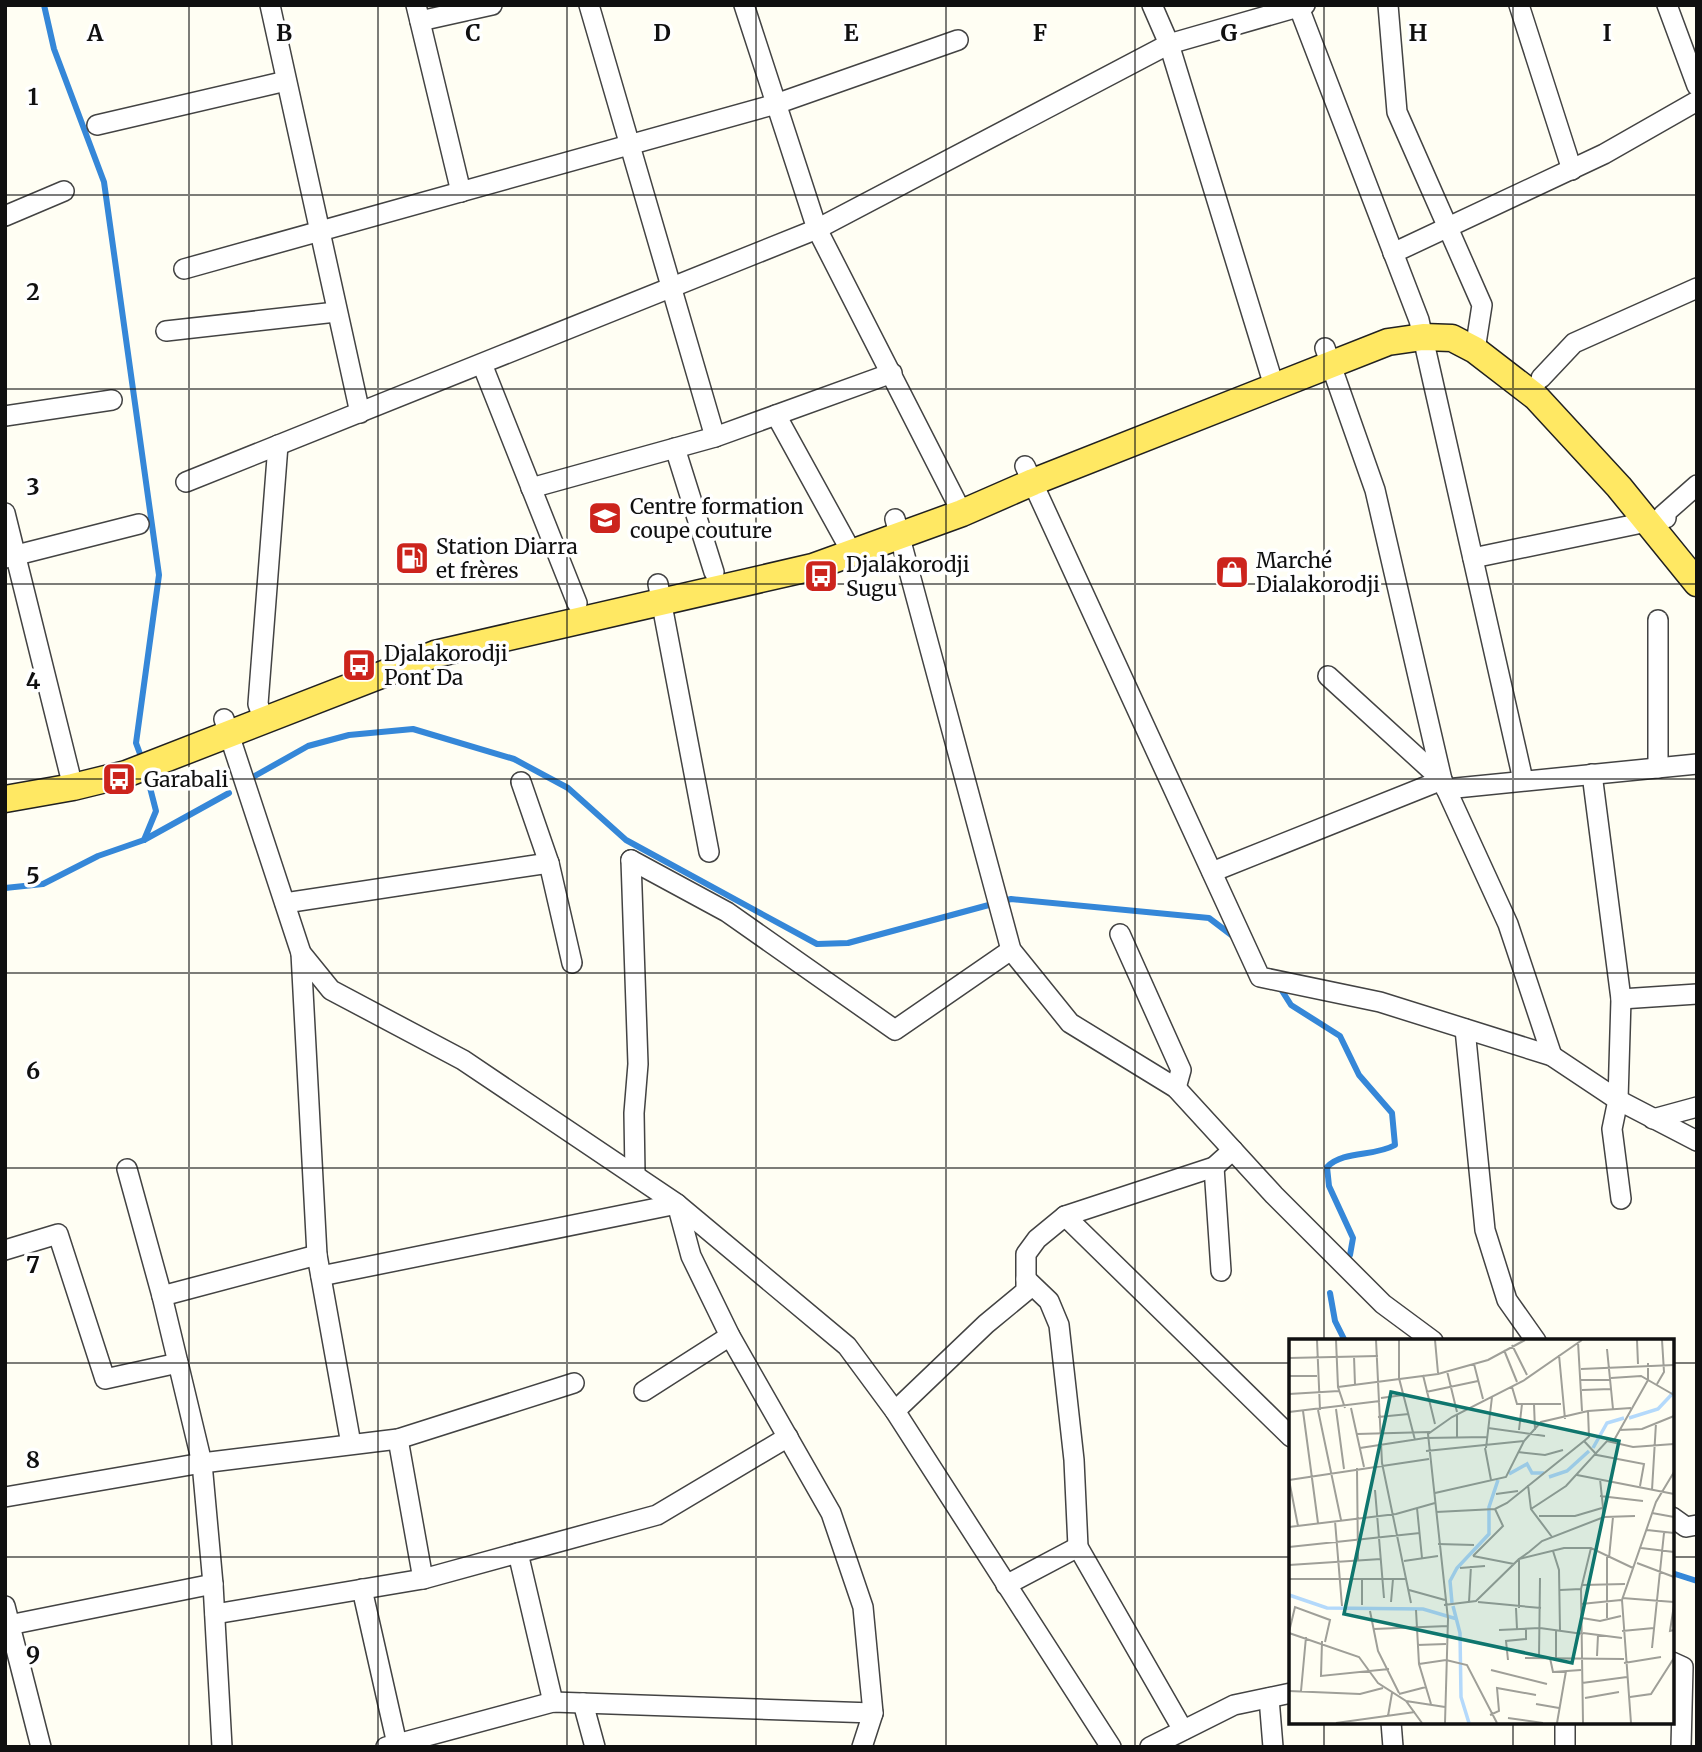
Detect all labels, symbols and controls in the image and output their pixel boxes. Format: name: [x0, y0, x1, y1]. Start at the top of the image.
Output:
text: A: [86, 18, 104, 47]
text: B: [276, 18, 292, 47]
text: C: [465, 18, 481, 47]
text: D: [653, 18, 671, 47]
text: E: [843, 18, 859, 47]
text: F: [1033, 18, 1047, 47]
text: G: [1221, 18, 1238, 47]
text: H: [1409, 18, 1428, 47]
text: I: [1602, 18, 1612, 47]
text: 1: [28, 82, 39, 111]
text: 2: [26, 277, 40, 306]
text: 3: [26, 472, 40, 501]
place label: Centre formation coupe couture: [630, 493, 804, 544]
school or university icon: Centre formation coupe couture: [586, 499, 624, 537]
place label: Station Diarra et frères: [436, 533, 578, 584]
fuel station icon: Station Diarra et frères: [393, 539, 431, 577]
place label: Marché Dialakorodji: [1256, 547, 1380, 598]
place label: Djalakorodji Sugu: [846, 551, 970, 602]
shop icon: Marché Dialakorodji: [1213, 553, 1251, 591]
bus stop icon: Djalakorodji Sugu: [802, 557, 840, 595]
place label: Djalakorodji Pont Da: [384, 640, 508, 691]
bus stop icon: Djalakorodji Pont Da: [340, 646, 378, 684]
text: 4: [26, 666, 41, 695]
bus stop icon: Garabali: [100, 760, 138, 798]
place label: Garabali: [144, 766, 229, 793]
text: 5: [26, 861, 40, 890]
text: 6: [26, 1056, 40, 1085]
text: 7: [26, 1250, 40, 1279]
inset map: [1289, 1339, 1674, 1724]
text: 8: [26, 1445, 40, 1474]
text: 9: [26, 1640, 40, 1669]

